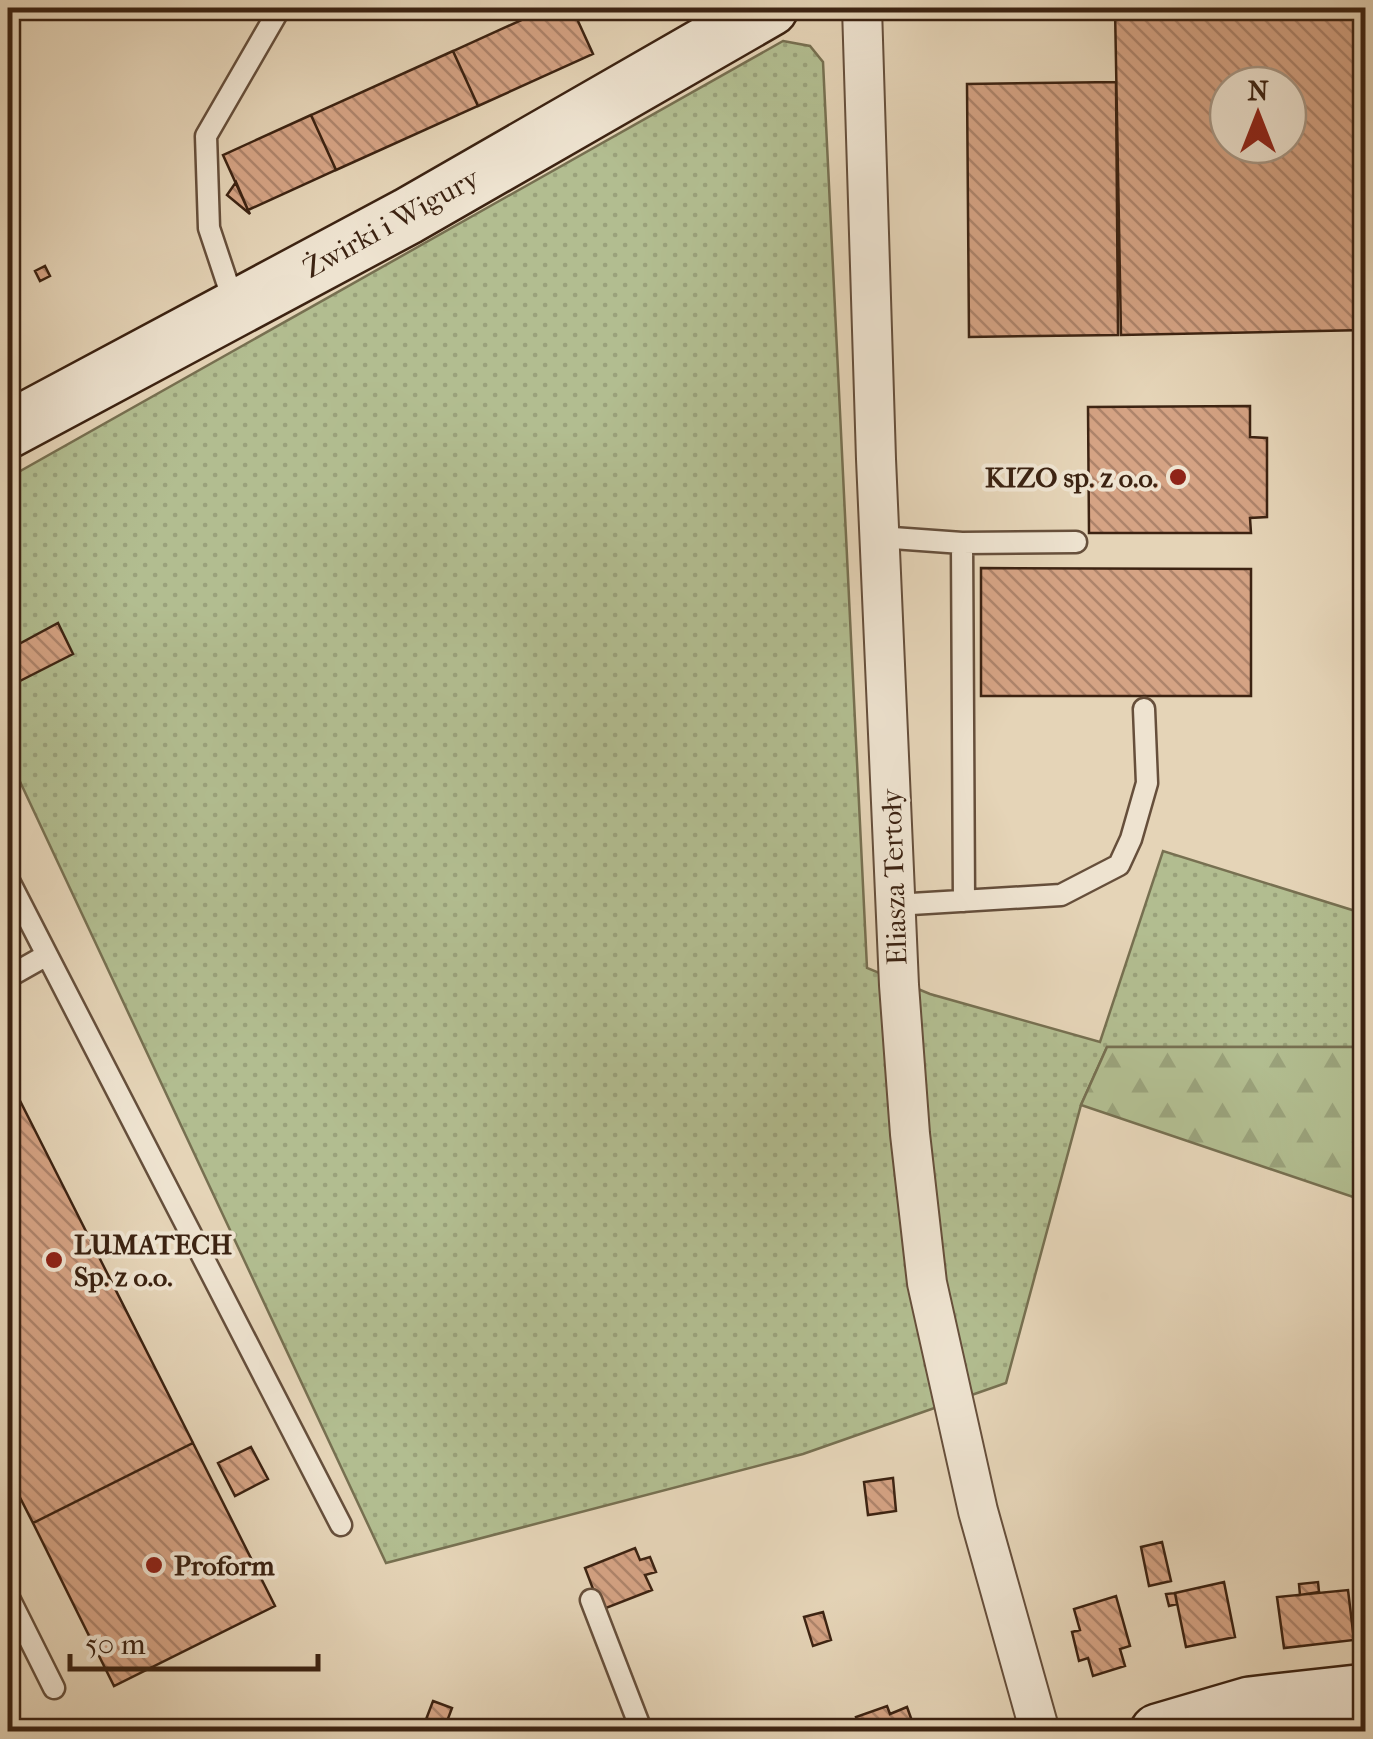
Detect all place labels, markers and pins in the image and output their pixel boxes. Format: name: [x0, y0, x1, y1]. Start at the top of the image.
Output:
place label: KIZO sp. z o.o.: [985, 461, 1158, 494]
marker: KIZO sp. z o.o.: [1167, 466, 1189, 488]
place label: LUMATECH Sp. z o.o.: [74, 1228, 232, 1293]
marker: LUMATECH Sp. z o.o.: [43, 1249, 65, 1271]
place label: Proform: [174, 1549, 275, 1582]
marker: Proform: [143, 1554, 165, 1576]

